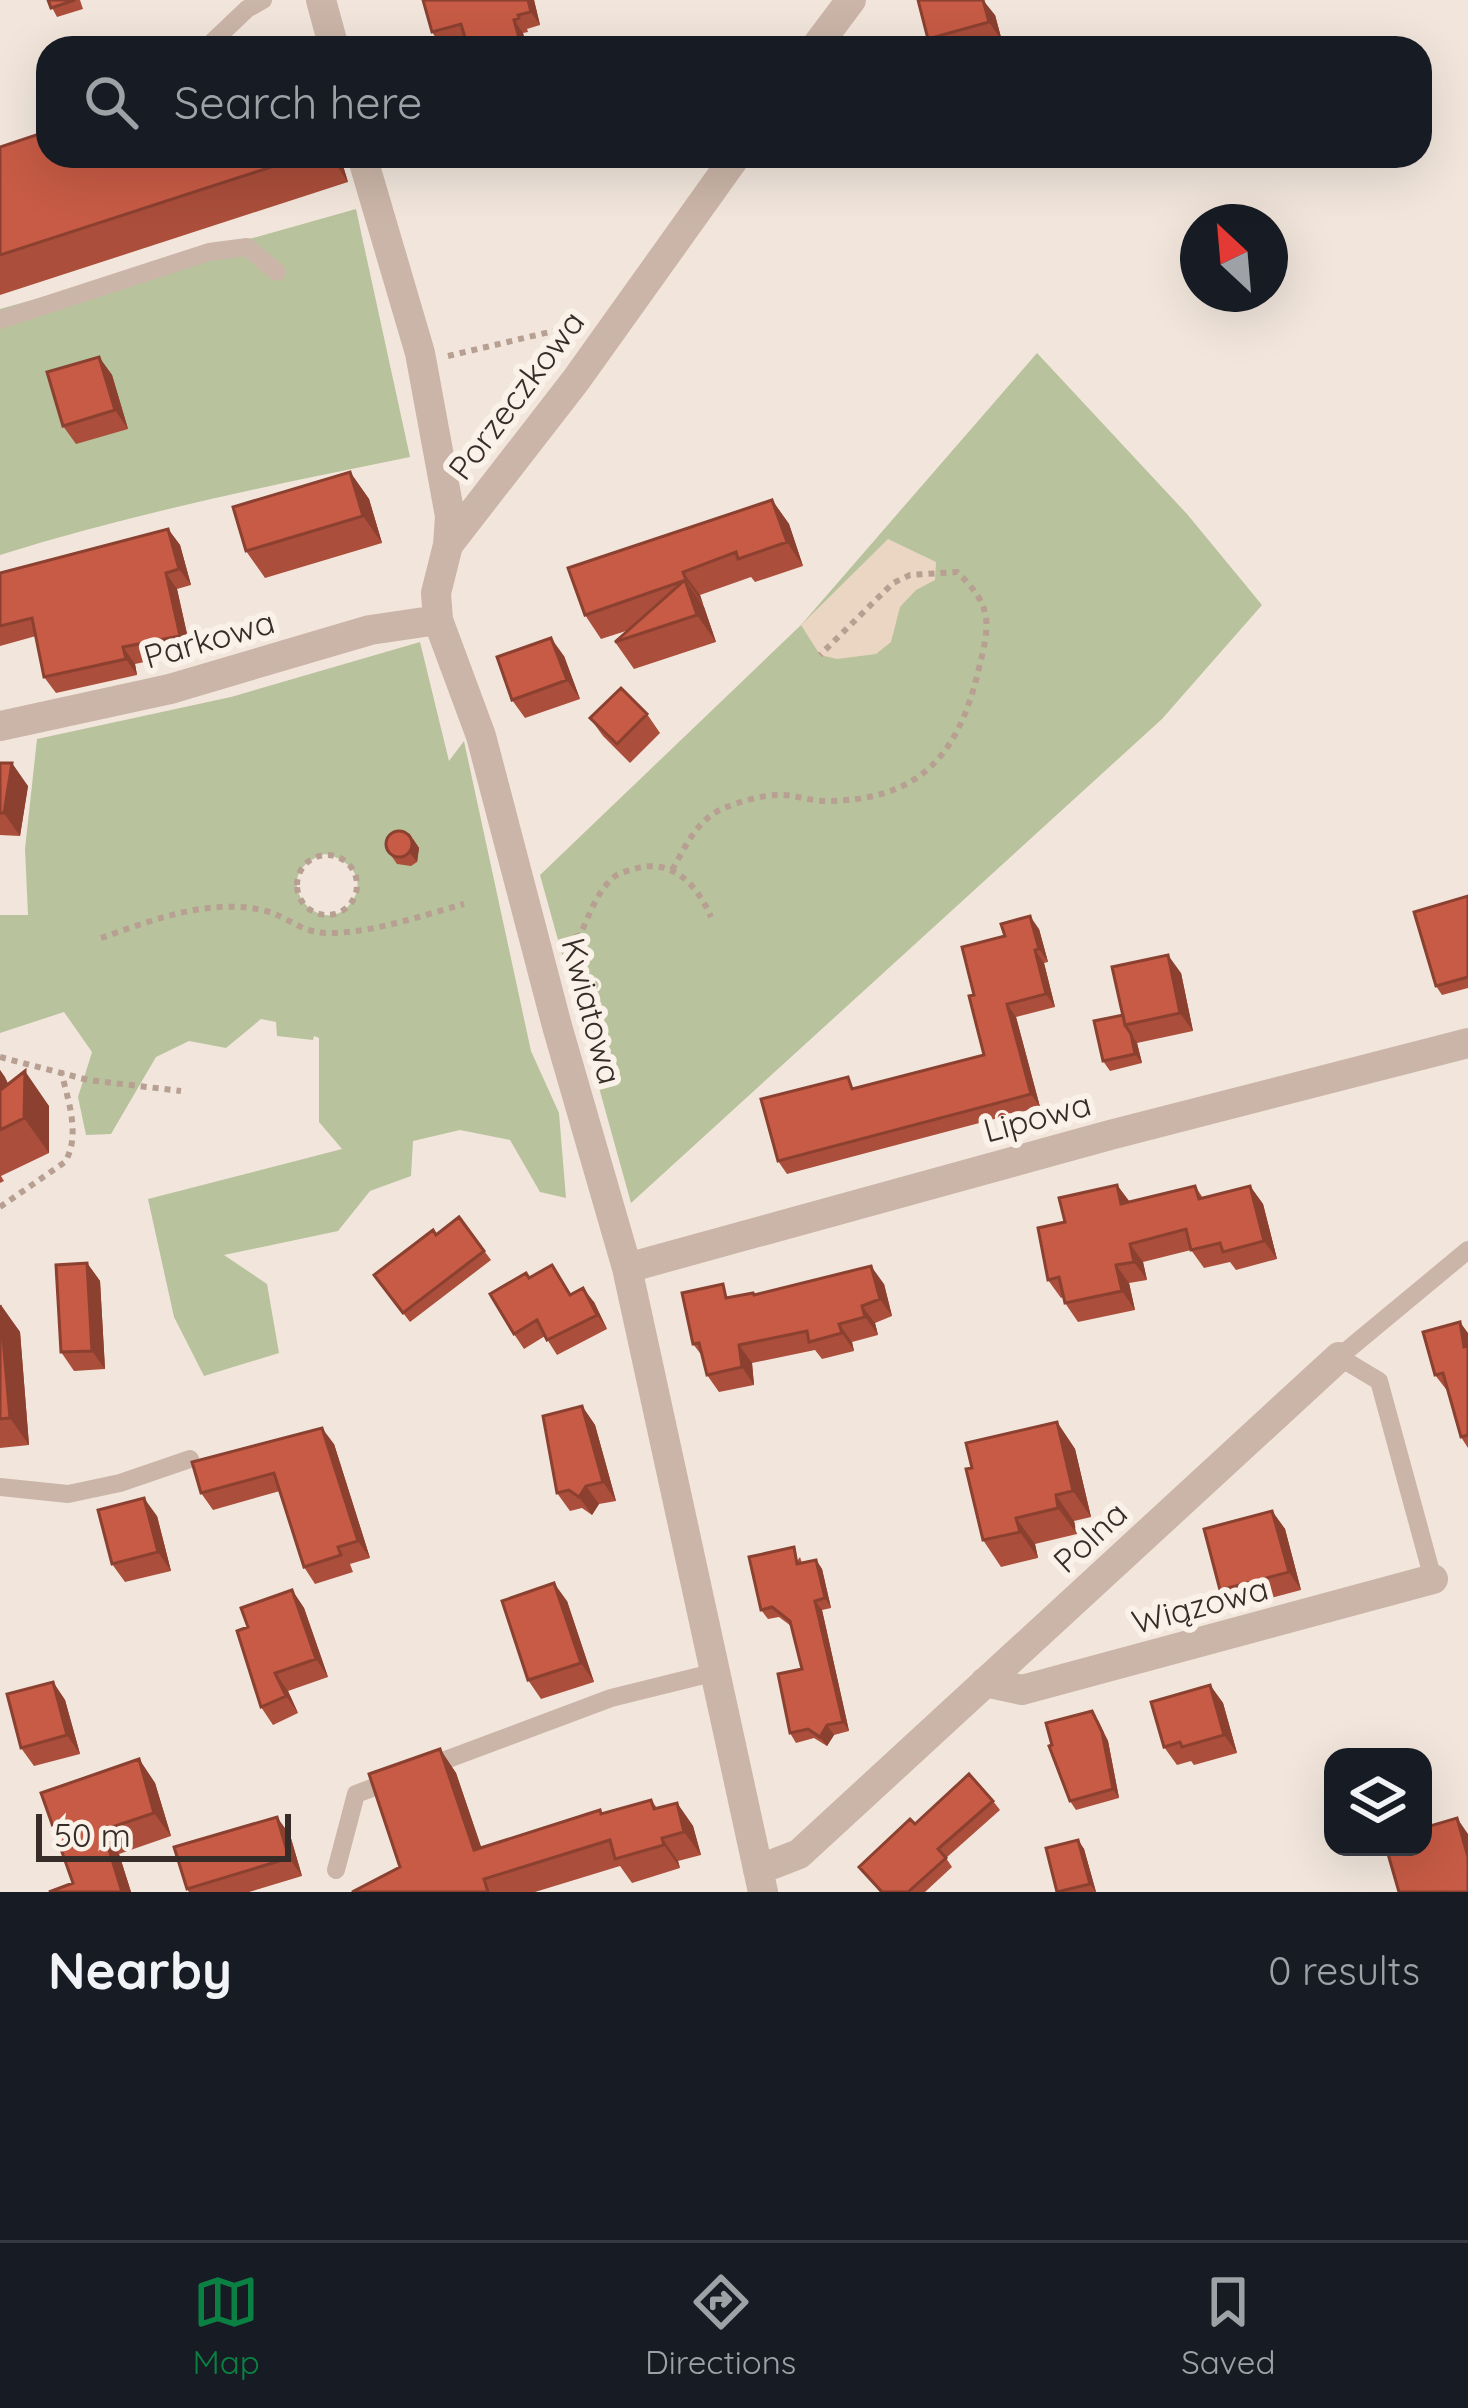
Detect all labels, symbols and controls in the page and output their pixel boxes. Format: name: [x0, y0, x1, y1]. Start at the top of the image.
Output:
search box: [36, 36, 1432, 168]
icon: search: [78, 69, 144, 135]
text: Search here: [174, 74, 422, 130]
north arrow: [1180, 204, 1288, 312]
street label: Porzeczkowa: [439, 302, 592, 487]
street label: Parkowa: [139, 600, 279, 677]
street label: Kwiatowa: [553, 933, 632, 1088]
street label: Lipowa: [979, 1083, 1095, 1150]
street label: Polna: [1044, 1492, 1135, 1581]
street label: Wiązowa: [1127, 1567, 1272, 1642]
map controls: [1324, 1748, 1432, 1856]
button: layers: [1324, 1748, 1432, 1856]
scale bar: [36, 1808, 291, 1861]
text: 50 m: [54, 1814, 131, 1855]
text: Nearby: [48, 1938, 232, 2002]
text: 0 results: [1268, 1946, 1420, 1995]
tab: Map: [193, 2269, 260, 2382]
tab: Directions: [645, 2269, 796, 2382]
tab: Saved: [1181, 2269, 1275, 2382]

